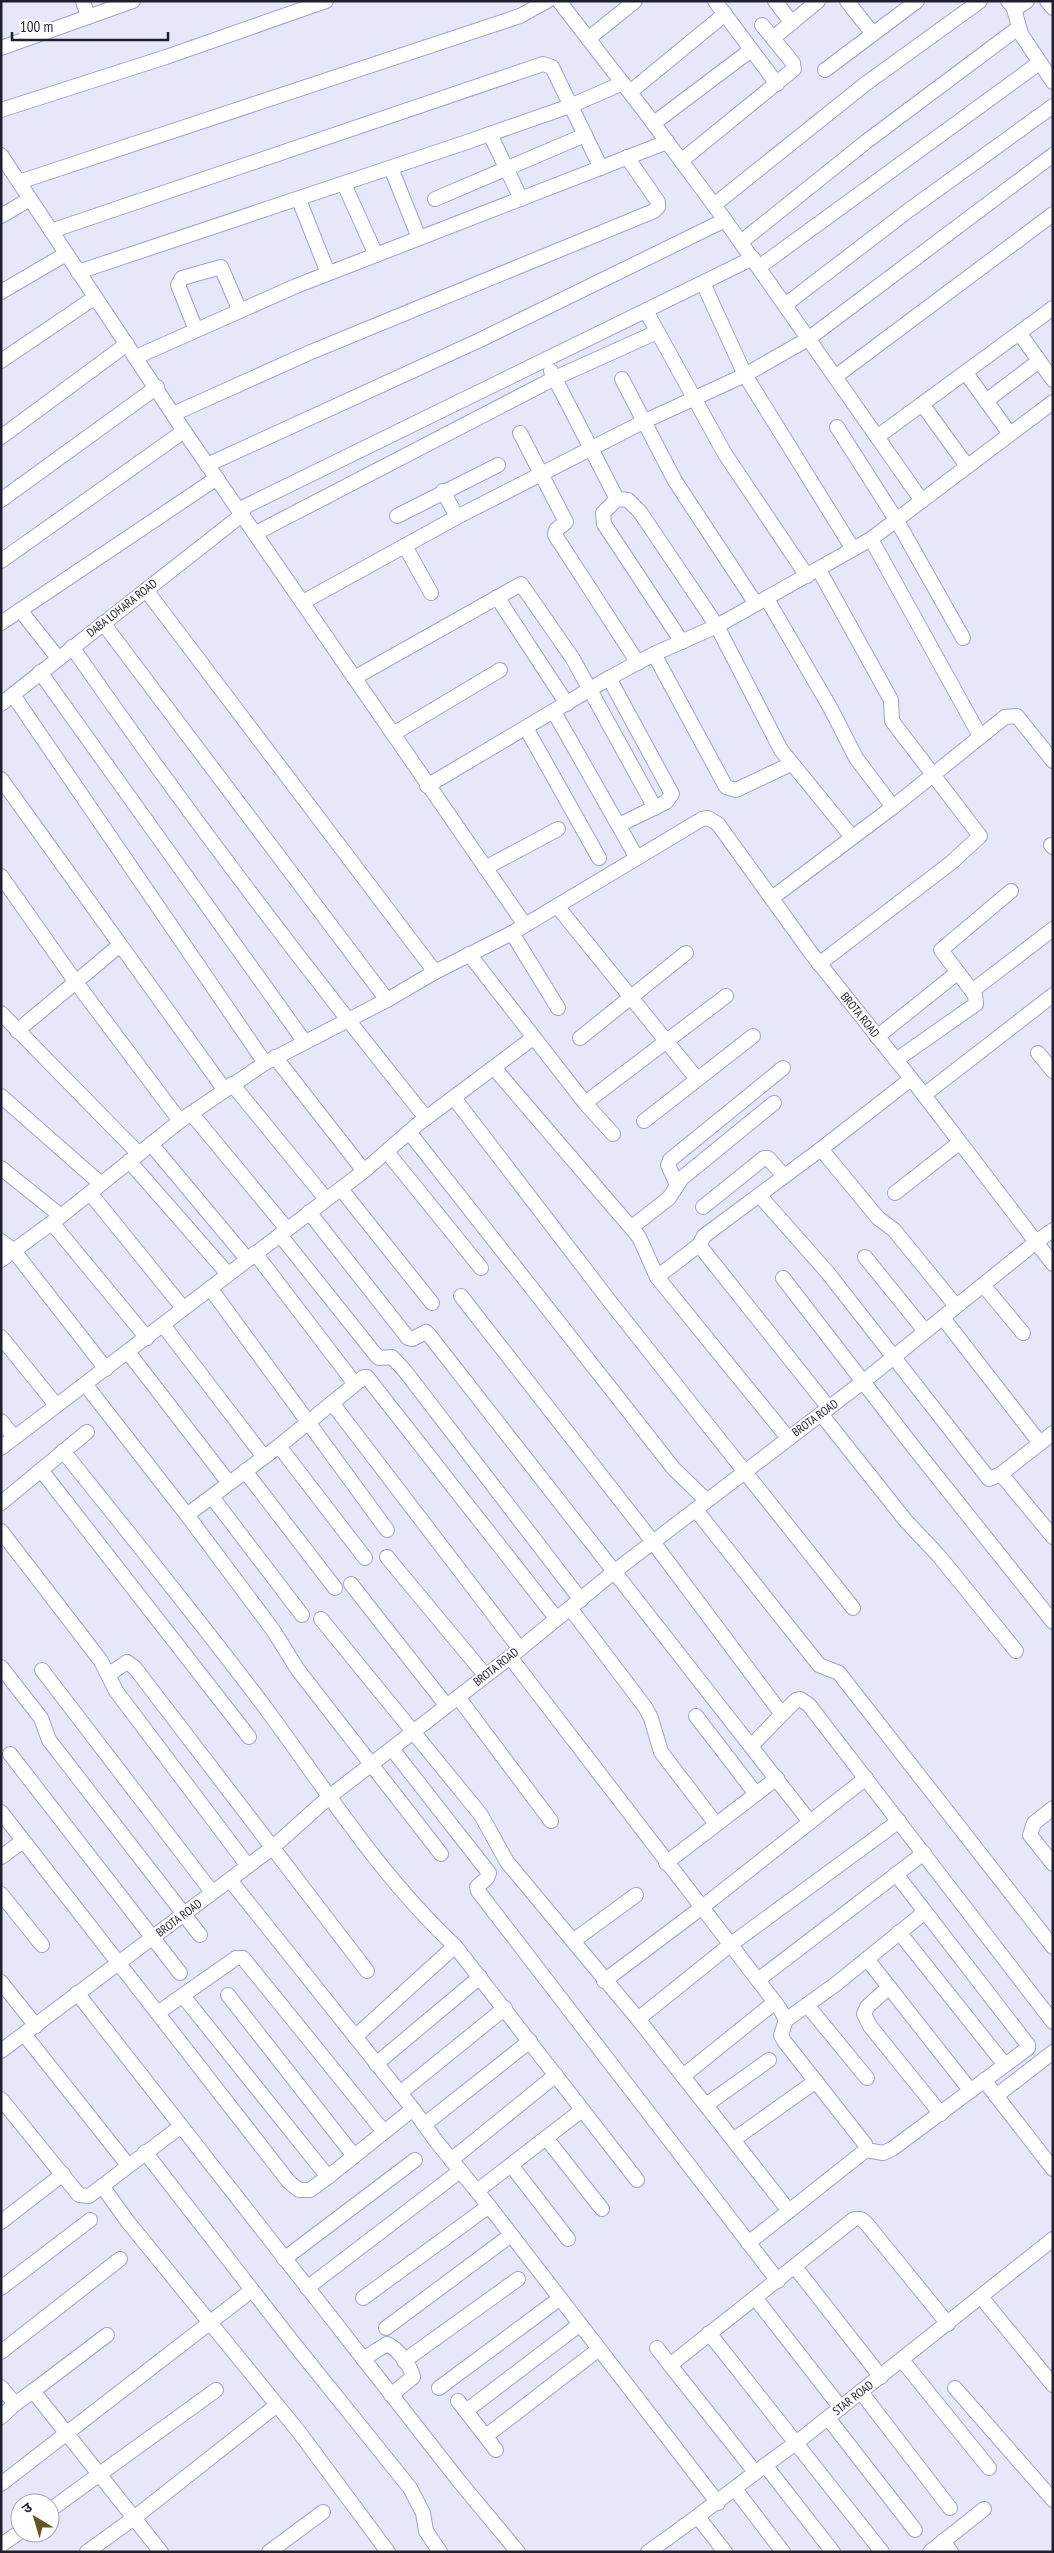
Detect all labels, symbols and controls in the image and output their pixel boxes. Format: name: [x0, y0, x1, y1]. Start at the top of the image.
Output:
scale bar: [12, 10, 169, 42]
text: 100 m: [20, 17, 53, 36]
street label: DABA LOHARA ROAD: [83, 575, 160, 640]
street label: BROTA ROAD: [838, 989, 883, 1040]
street label: BROTA ROAD: [789, 1396, 841, 1439]
street label: BROTA ROAD: [470, 1644, 521, 1689]
street label: BROTA ROAD: [153, 1896, 205, 1940]
street label: STAR ROAD: [829, 2377, 876, 2418]
north arrow: [10, 2493, 60, 2543]
text: उ: [18, 2498, 36, 2517]

